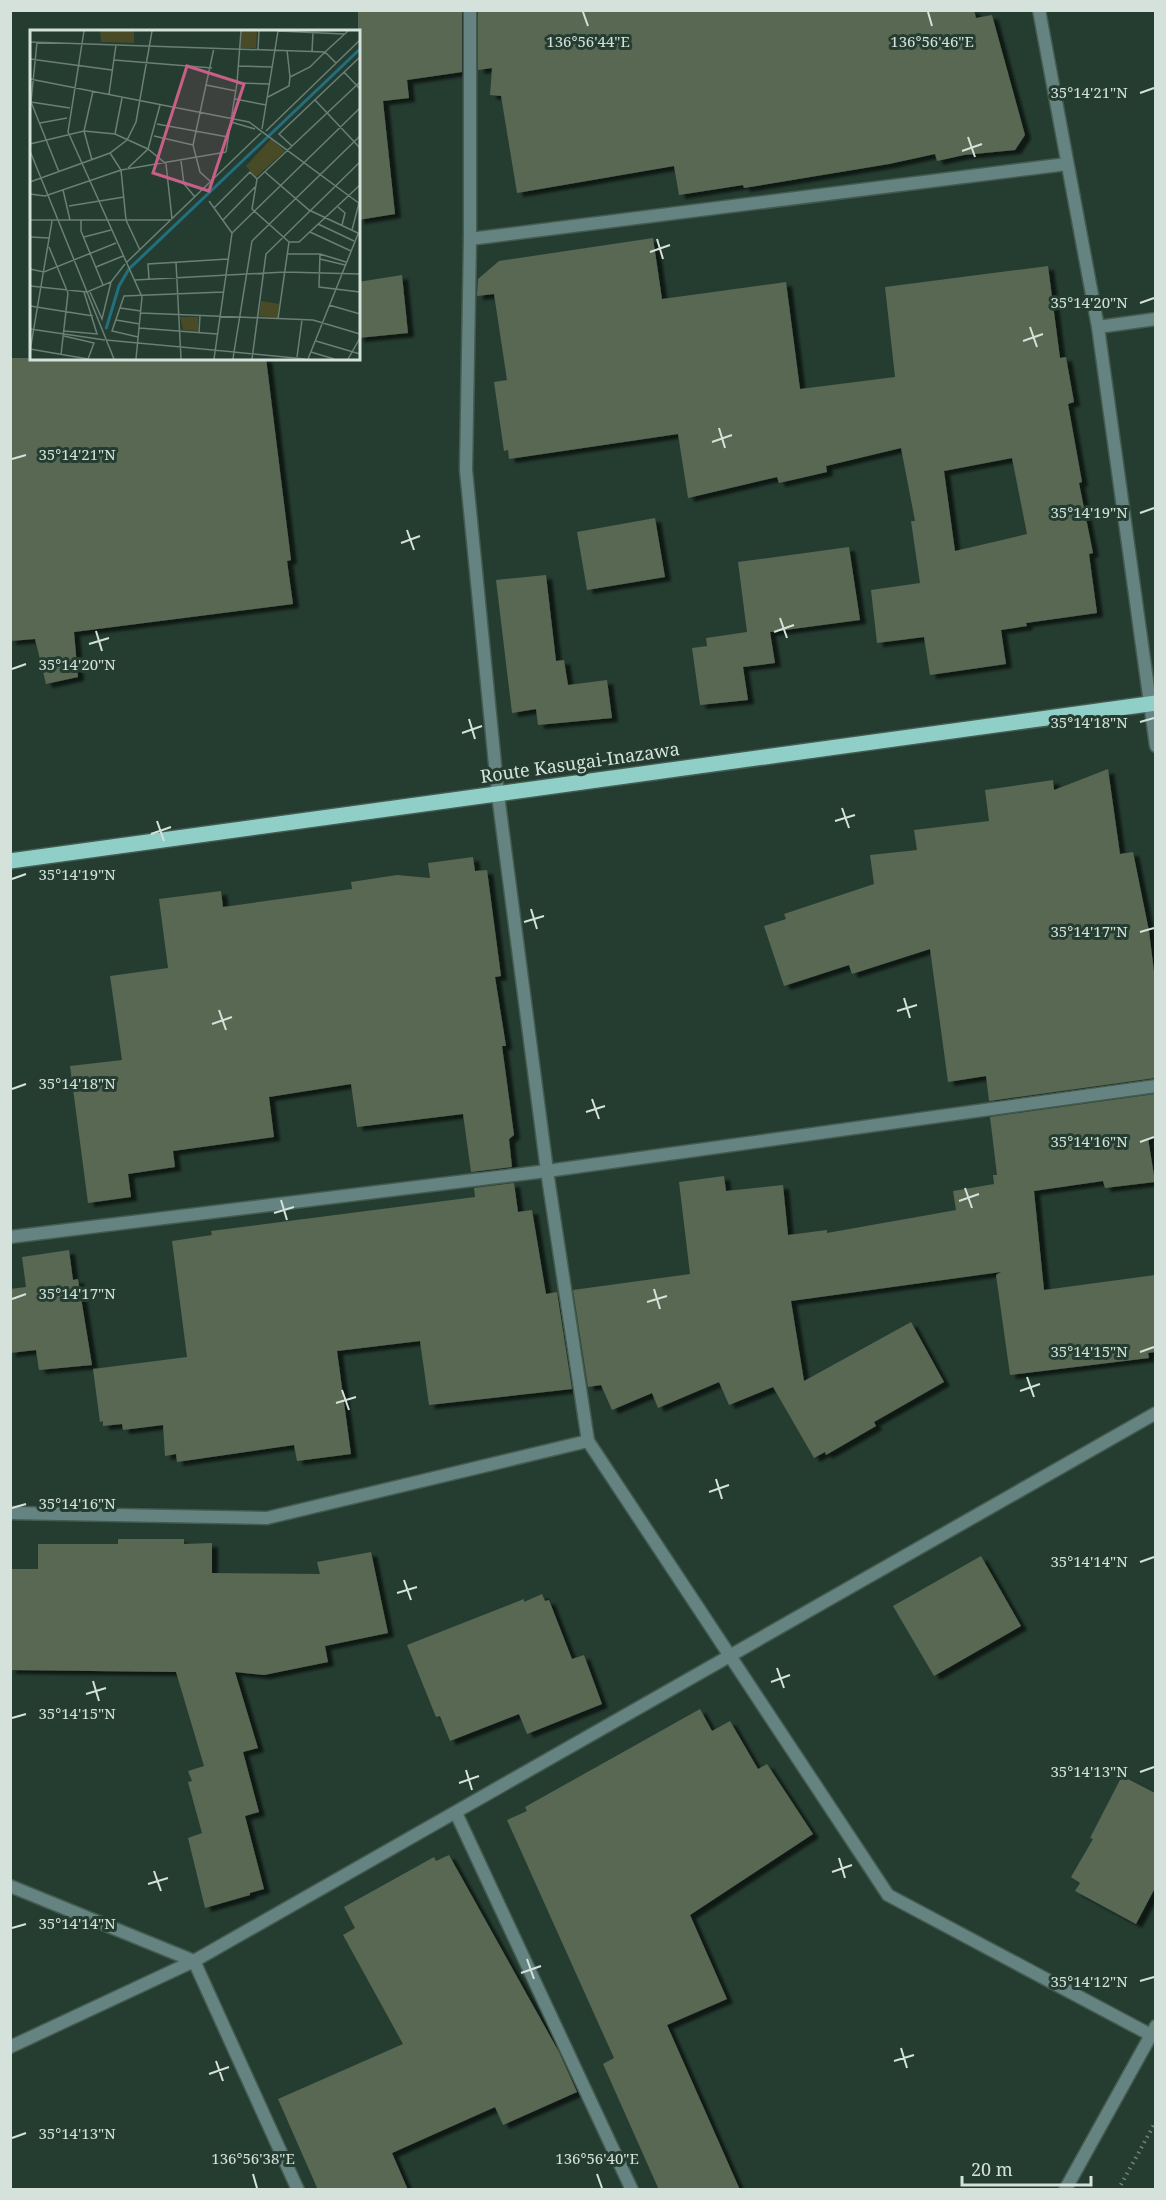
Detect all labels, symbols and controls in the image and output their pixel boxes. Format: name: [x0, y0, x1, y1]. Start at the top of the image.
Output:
inset map: [30, 30, 360, 360]
text: 136°56'44"E: [546, 31, 630, 51]
text: 136°56'46"E: [890, 31, 974, 51]
text: 35°14'21"N: [1050, 82, 1128, 102]
text: 35°14'20"N: [1050, 292, 1128, 312]
text: 35°14'21"N: [38, 444, 116, 464]
text: 35°14'19"N: [1050, 502, 1128, 522]
text: 35°14'20"N: [38, 654, 116, 674]
text: 35°14'18"N: [1050, 712, 1128, 732]
street label: Route Kasugai-Inazawa: [479, 736, 681, 788]
text: 35°14'19"N: [38, 864, 116, 884]
text: 35°14'17"N: [1050, 921, 1128, 941]
text: 35°14'18"N: [38, 1073, 116, 1093]
text: 35°14'16"N: [1050, 1131, 1128, 1151]
text: 35°14'17"N: [38, 1283, 116, 1303]
text: 35°14'15"N: [1050, 1341, 1128, 1361]
text: 35°14'16"N: [38, 1493, 116, 1513]
text: 35°14'14"N: [1050, 1551, 1128, 1571]
text: 35°14'15"N: [38, 1703, 116, 1723]
text: 35°14'13"N: [1050, 1761, 1128, 1781]
text: 35°14'14"N: [38, 1913, 116, 1933]
text: 35°14'12"N: [1050, 1971, 1128, 1991]
text: 35°14'13"N: [38, 2123, 116, 2143]
text: 136°56'38"E: [211, 2148, 295, 2168]
text: 136°56'40"E: [555, 2148, 639, 2168]
scale bar: [962, 2149, 1091, 2187]
text: 20 m: [971, 2157, 1013, 2181]

